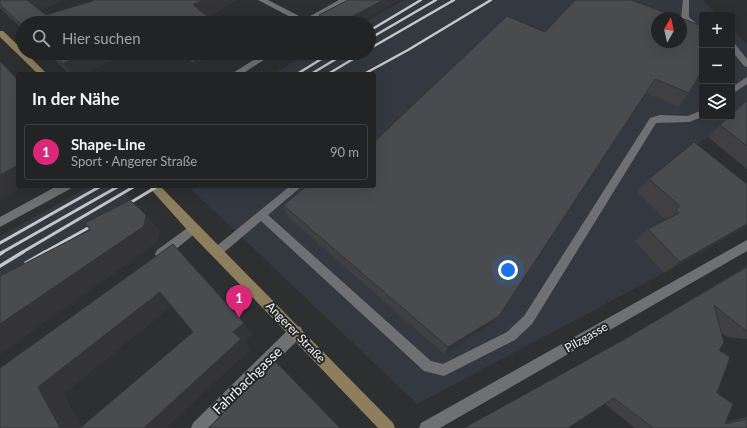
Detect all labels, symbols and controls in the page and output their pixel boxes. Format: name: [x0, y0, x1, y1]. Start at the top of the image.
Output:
north arrow: [651, 12, 687, 48]
map controls: [699, 12, 735, 120]
button: +: [699, 12, 735, 48]
search box: [16, 16, 376, 60]
icon: search: [30, 27, 52, 49]
text: Hier suchen: [62, 29, 141, 47]
button: −: [699, 48, 735, 84]
button: layers: [699, 84, 735, 120]
text: In der Nähe: [32, 88, 120, 109]
text: Shape-Line: [71, 135, 145, 153]
text: 1: [42, 144, 50, 160]
text: 90 m: [330, 144, 359, 160]
text: Sport · Angerer Straße: [71, 153, 197, 169]
your location: [498, 260, 518, 280]
pin: 1: [226, 285, 252, 318]
street label: Angerer Straße: [263, 298, 329, 366]
street label: Pilzgasse: [562, 319, 610, 355]
street label: Fahrbachgasse: [209, 343, 285, 417]

